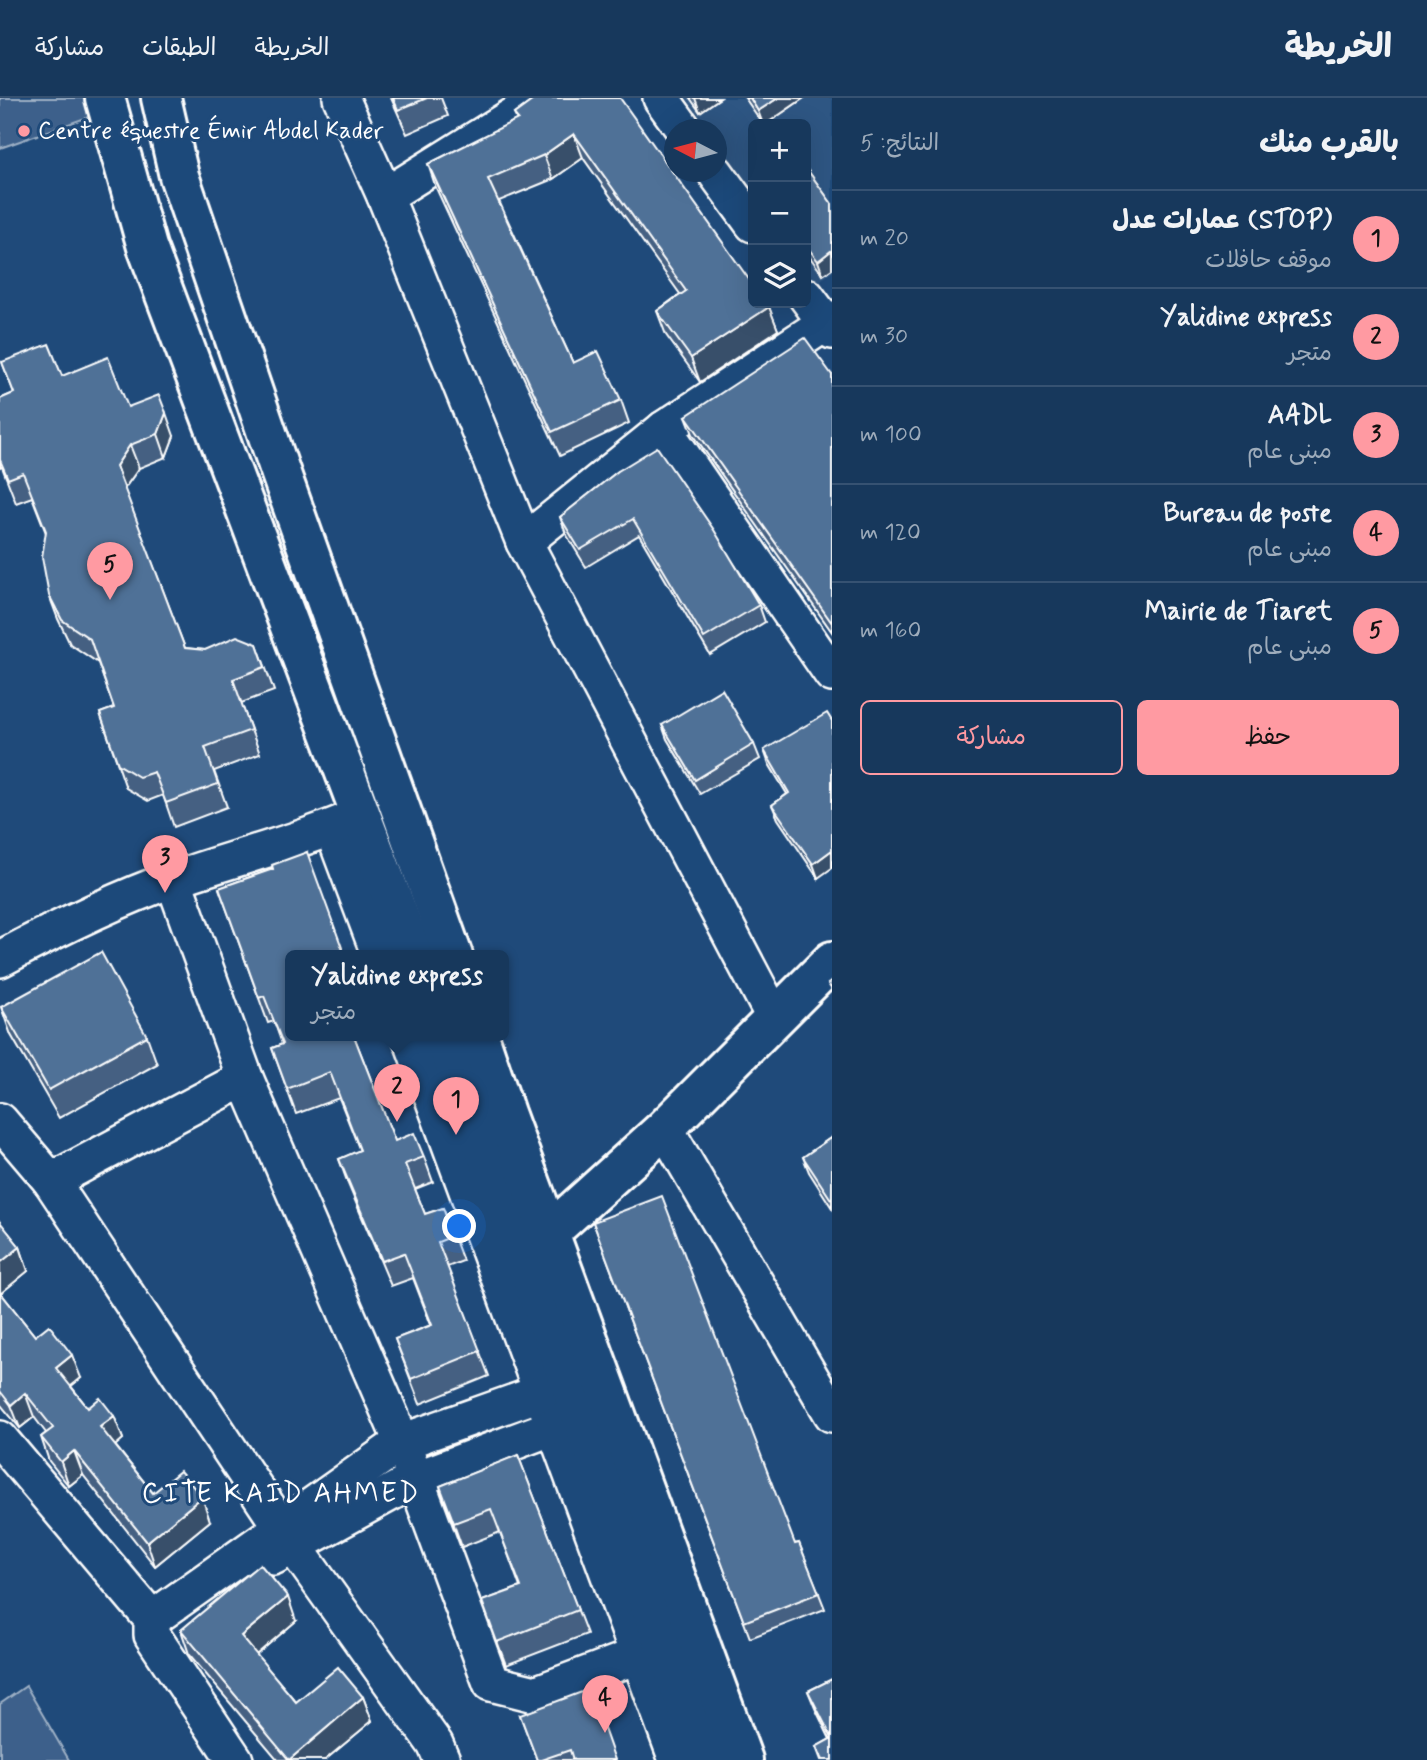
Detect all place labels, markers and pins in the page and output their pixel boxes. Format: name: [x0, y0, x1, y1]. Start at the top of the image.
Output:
place label: Centre équestre Émir Abdel Kader: [38, 114, 383, 147]
marker: Centre équestre Émir Abdel Kader: [16, 123, 32, 139]
pin: 5: [87, 542, 133, 600]
pin: 3: [142, 835, 188, 893]
pin: 2: [374, 1064, 420, 1122]
pin: 1: [433, 1077, 479, 1135]
pin: 4: [582, 1675, 628, 1733]

